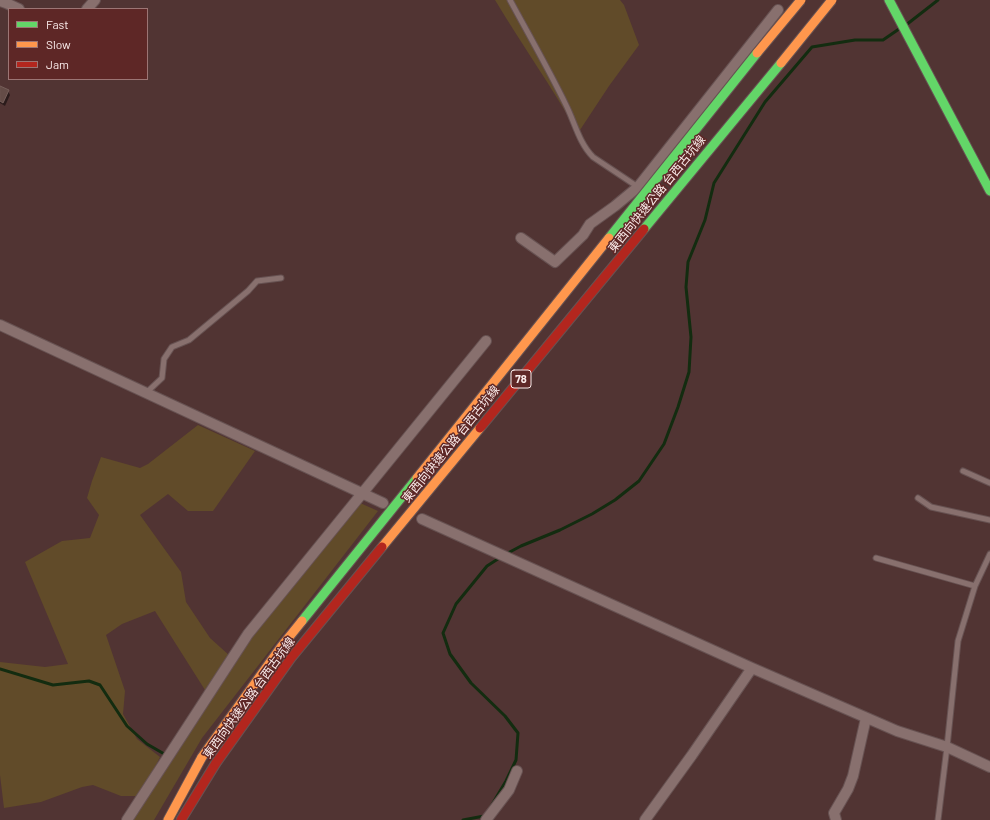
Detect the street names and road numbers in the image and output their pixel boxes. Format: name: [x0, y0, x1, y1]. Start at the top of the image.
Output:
street label: 東西向快速公路 台西古坑線: [605, 133, 709, 255]
road number: 78: [511, 370, 531, 388]
street label: 東西向快速公路 台西古坑線: [399, 383, 503, 505]
street label: 東西向快速公路 台西古坑線: [200, 635, 298, 761]

